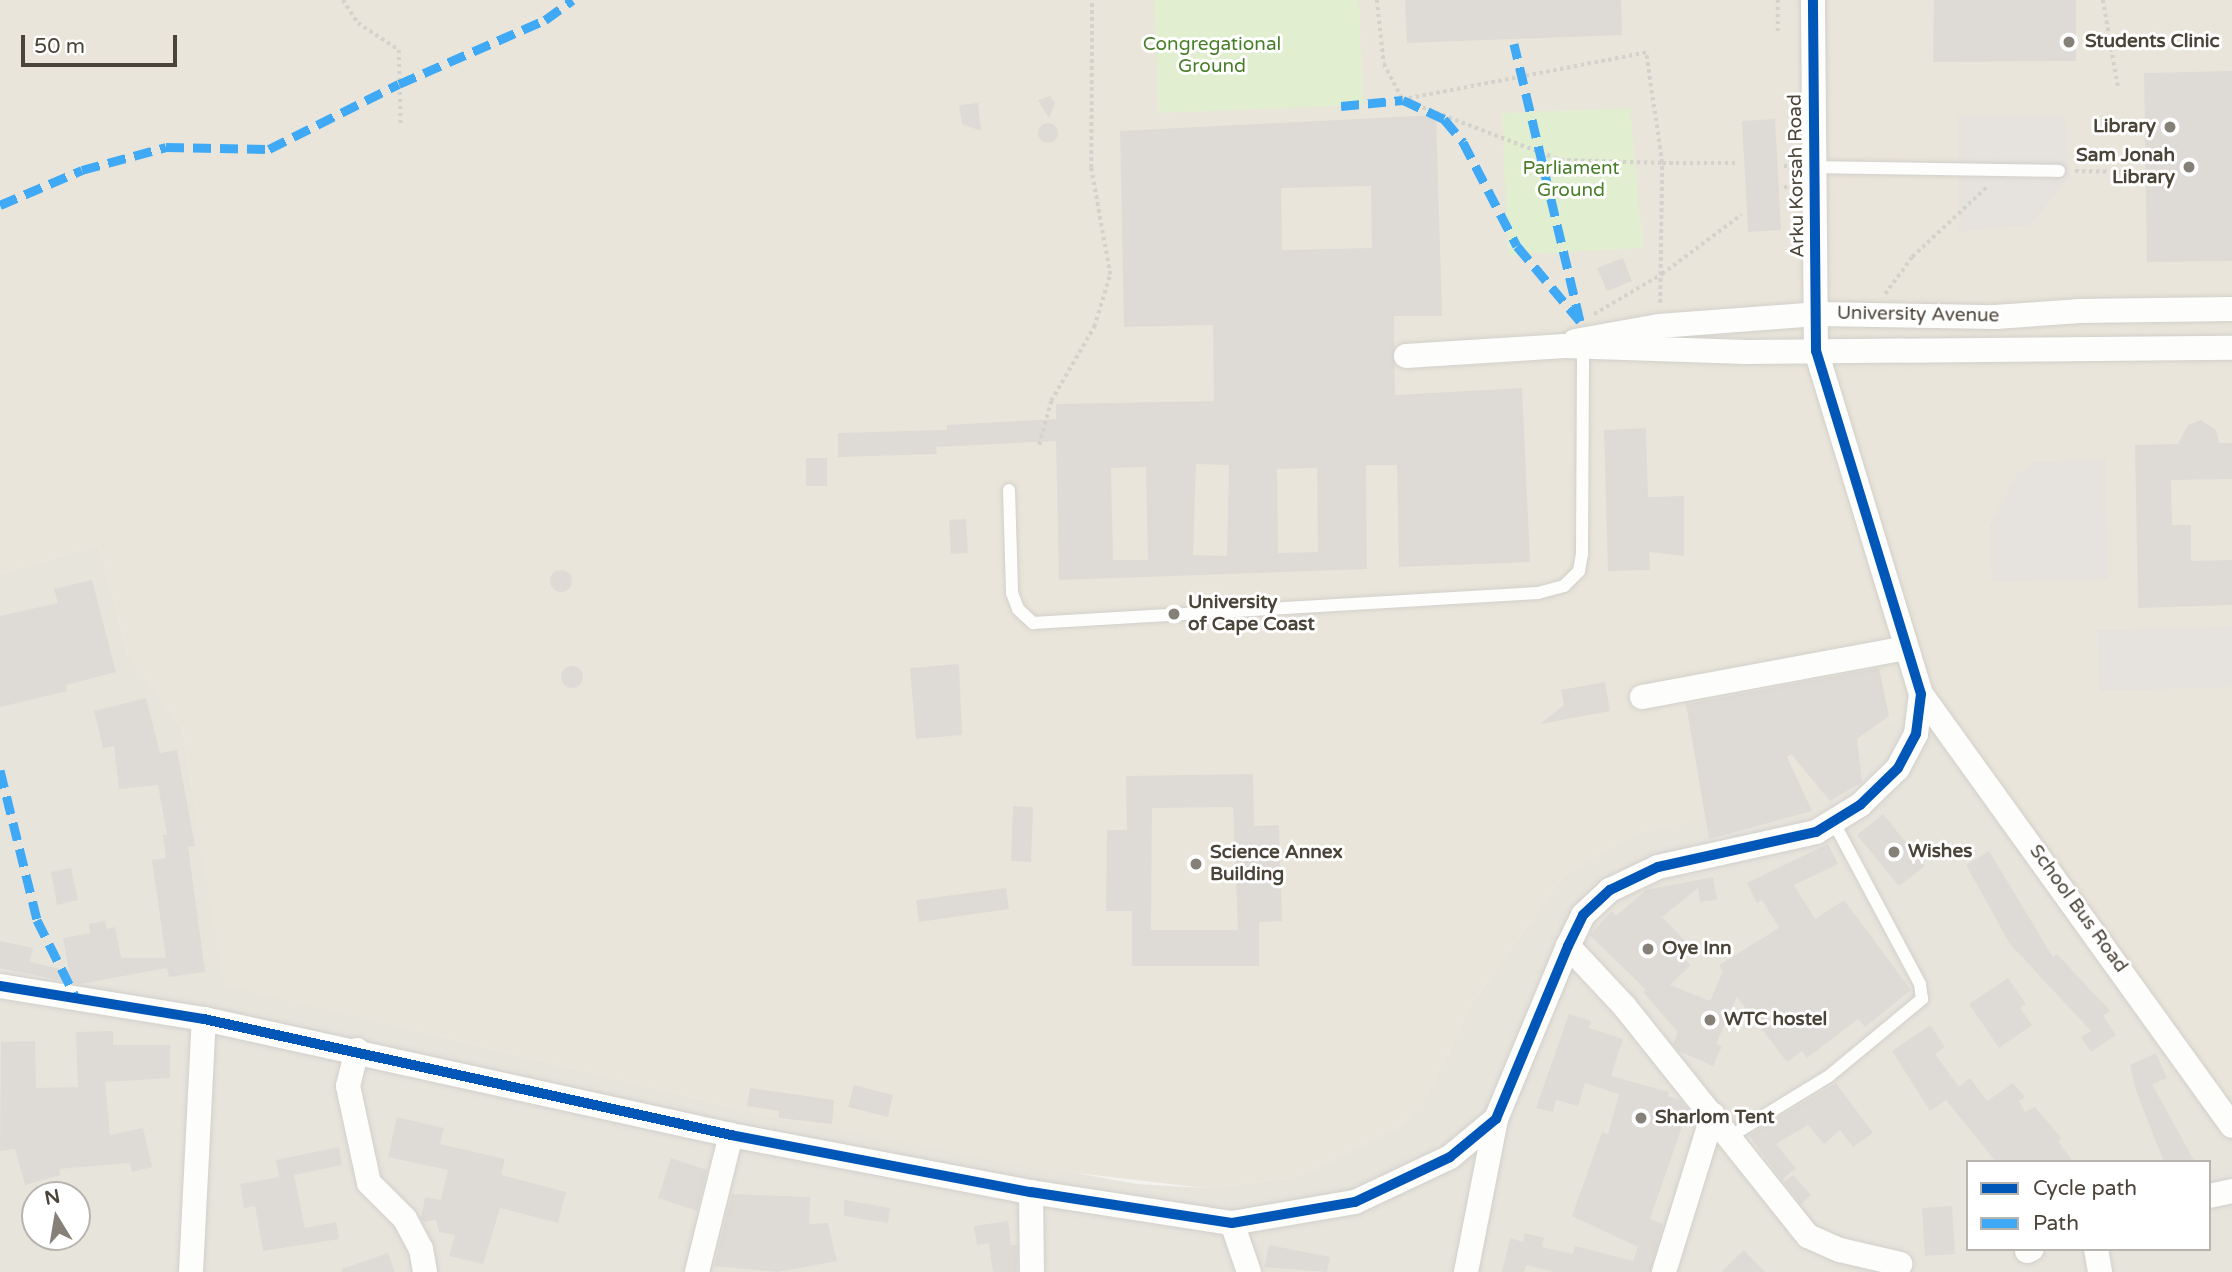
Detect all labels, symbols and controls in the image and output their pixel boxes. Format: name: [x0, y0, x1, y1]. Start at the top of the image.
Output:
scale bar: [24, 21, 180, 65]
place label: Students Clinic: [2085, 31, 2220, 53]
marker: Students Clinic: [2059, 32, 2079, 52]
text: 50 m: [34, 34, 85, 59]
park label: Congregational Ground: [1143, 34, 1281, 78]
street label: Arku Korsah Road: [1784, 94, 1810, 258]
place label: Library: [2093, 116, 2156, 138]
marker: Library: [2162, 119, 2178, 135]
place label: Sam Jonah Library: [2076, 145, 2175, 189]
park label: Parliament Ground: [1522, 158, 1620, 202]
marker: Sam Jonah Library: [2181, 159, 2197, 175]
street label: University Avenue: [1837, 302, 1999, 328]
place label: University of Cape Coast: [1188, 592, 1315, 636]
marker: University of Cape Coast: [1166, 606, 1182, 622]
place label: Wishes: [1908, 841, 1972, 863]
street label: School Bus Road: [2024, 841, 2132, 977]
place label: Science Annex Building: [1210, 842, 1343, 886]
marker: Wishes: [1886, 844, 1902, 860]
marker: Science Annex Building: [1188, 856, 1204, 872]
place label: Oye Inn: [1662, 938, 1732, 960]
marker: Oye Inn: [1640, 941, 1656, 957]
place label: WTC hostel: [1724, 1009, 1827, 1031]
marker: WTC hostel: [1702, 1012, 1718, 1028]
place label: Sharlom Tent: [1655, 1107, 1774, 1129]
marker: Sharlom Tent: [1633, 1110, 1649, 1126]
legend: [1966, 1160, 2211, 1251]
text: Cycle path: [2033, 1176, 2137, 1201]
north arrow: [21, 1181, 91, 1251]
text: N: [43, 1185, 62, 1210]
text: Path: [2033, 1211, 2079, 1236]

